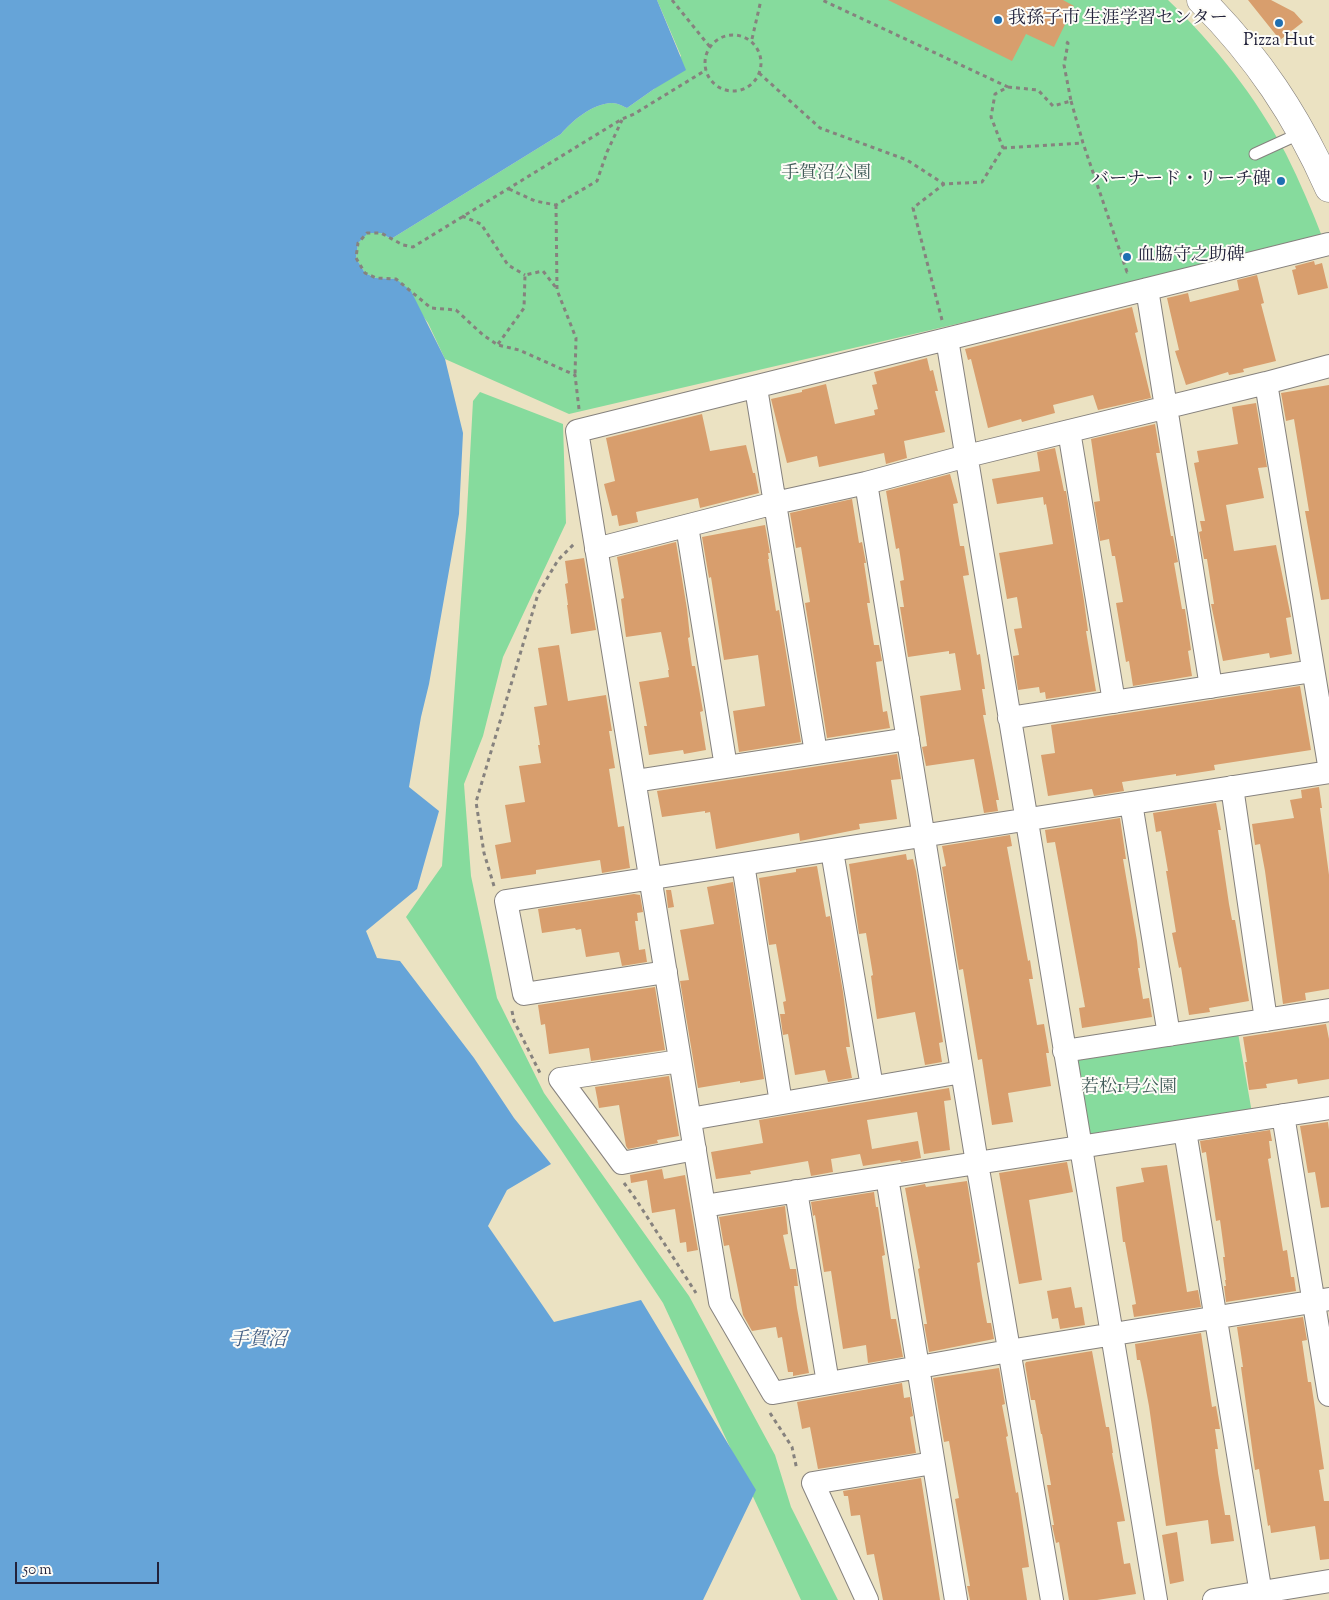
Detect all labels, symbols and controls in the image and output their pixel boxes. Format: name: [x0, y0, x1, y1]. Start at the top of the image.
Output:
place label: 我孫子市 生涯学習センター: [1008, 9, 1228, 31]
marker: 我孫子市 生涯学習センター: [992, 14, 1004, 26]
marker: Pizza Hut: [1273, 17, 1285, 29]
place label: Pizza Hut: [1243, 31, 1315, 53]
park label: 手賀沼公園: [781, 164, 871, 186]
place label: バーナード・リーチ碑: [1091, 170, 1271, 192]
marker: バーナード・リーチ碑: [1275, 175, 1287, 187]
place label: 血脇守之助碑: [1137, 246, 1245, 268]
marker: 血脇守之助碑: [1121, 251, 1133, 263]
park label: 若松1号公園: [1081, 1078, 1177, 1100]
water label: 手賀沼: [230, 1331, 286, 1353]
scale bar: [18, 1552, 161, 1584]
text: 50 m: [23, 1560, 52, 1581]

